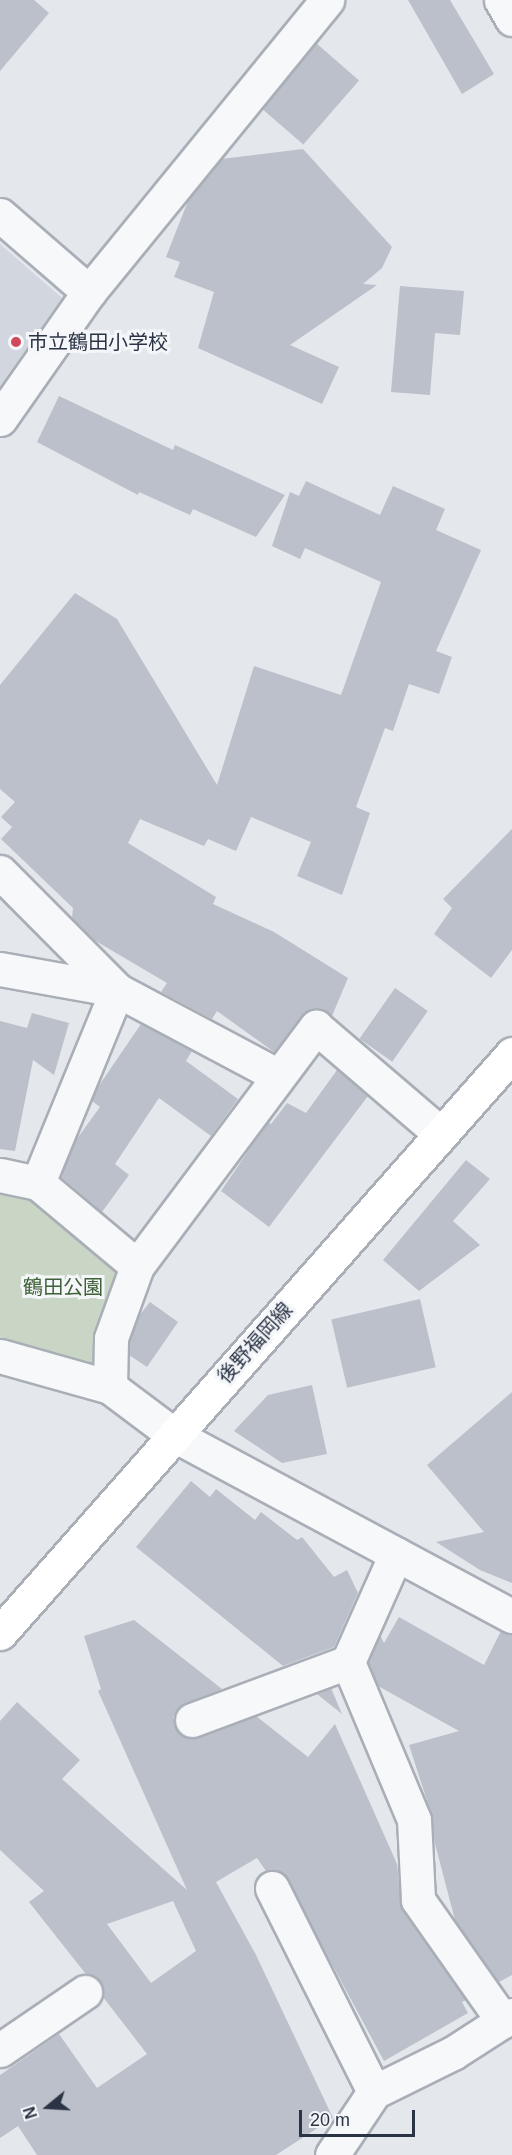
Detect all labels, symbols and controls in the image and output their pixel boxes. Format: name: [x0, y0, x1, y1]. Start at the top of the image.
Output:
place label: 市立鶴田小学校: [28, 330, 168, 354]
marker: 市立鶴田小学校: [9, 335, 23, 349]
park label: 鶴田公園: [23, 1275, 103, 1299]
street label: 後野福岡線: [213, 1298, 297, 1388]
north arrow: [18, 2077, 78, 2137]
scale bar: [302, 2098, 418, 2136]
text: N: [21, 2105, 40, 2121]
text: 20 m: [310, 2110, 350, 2130]

